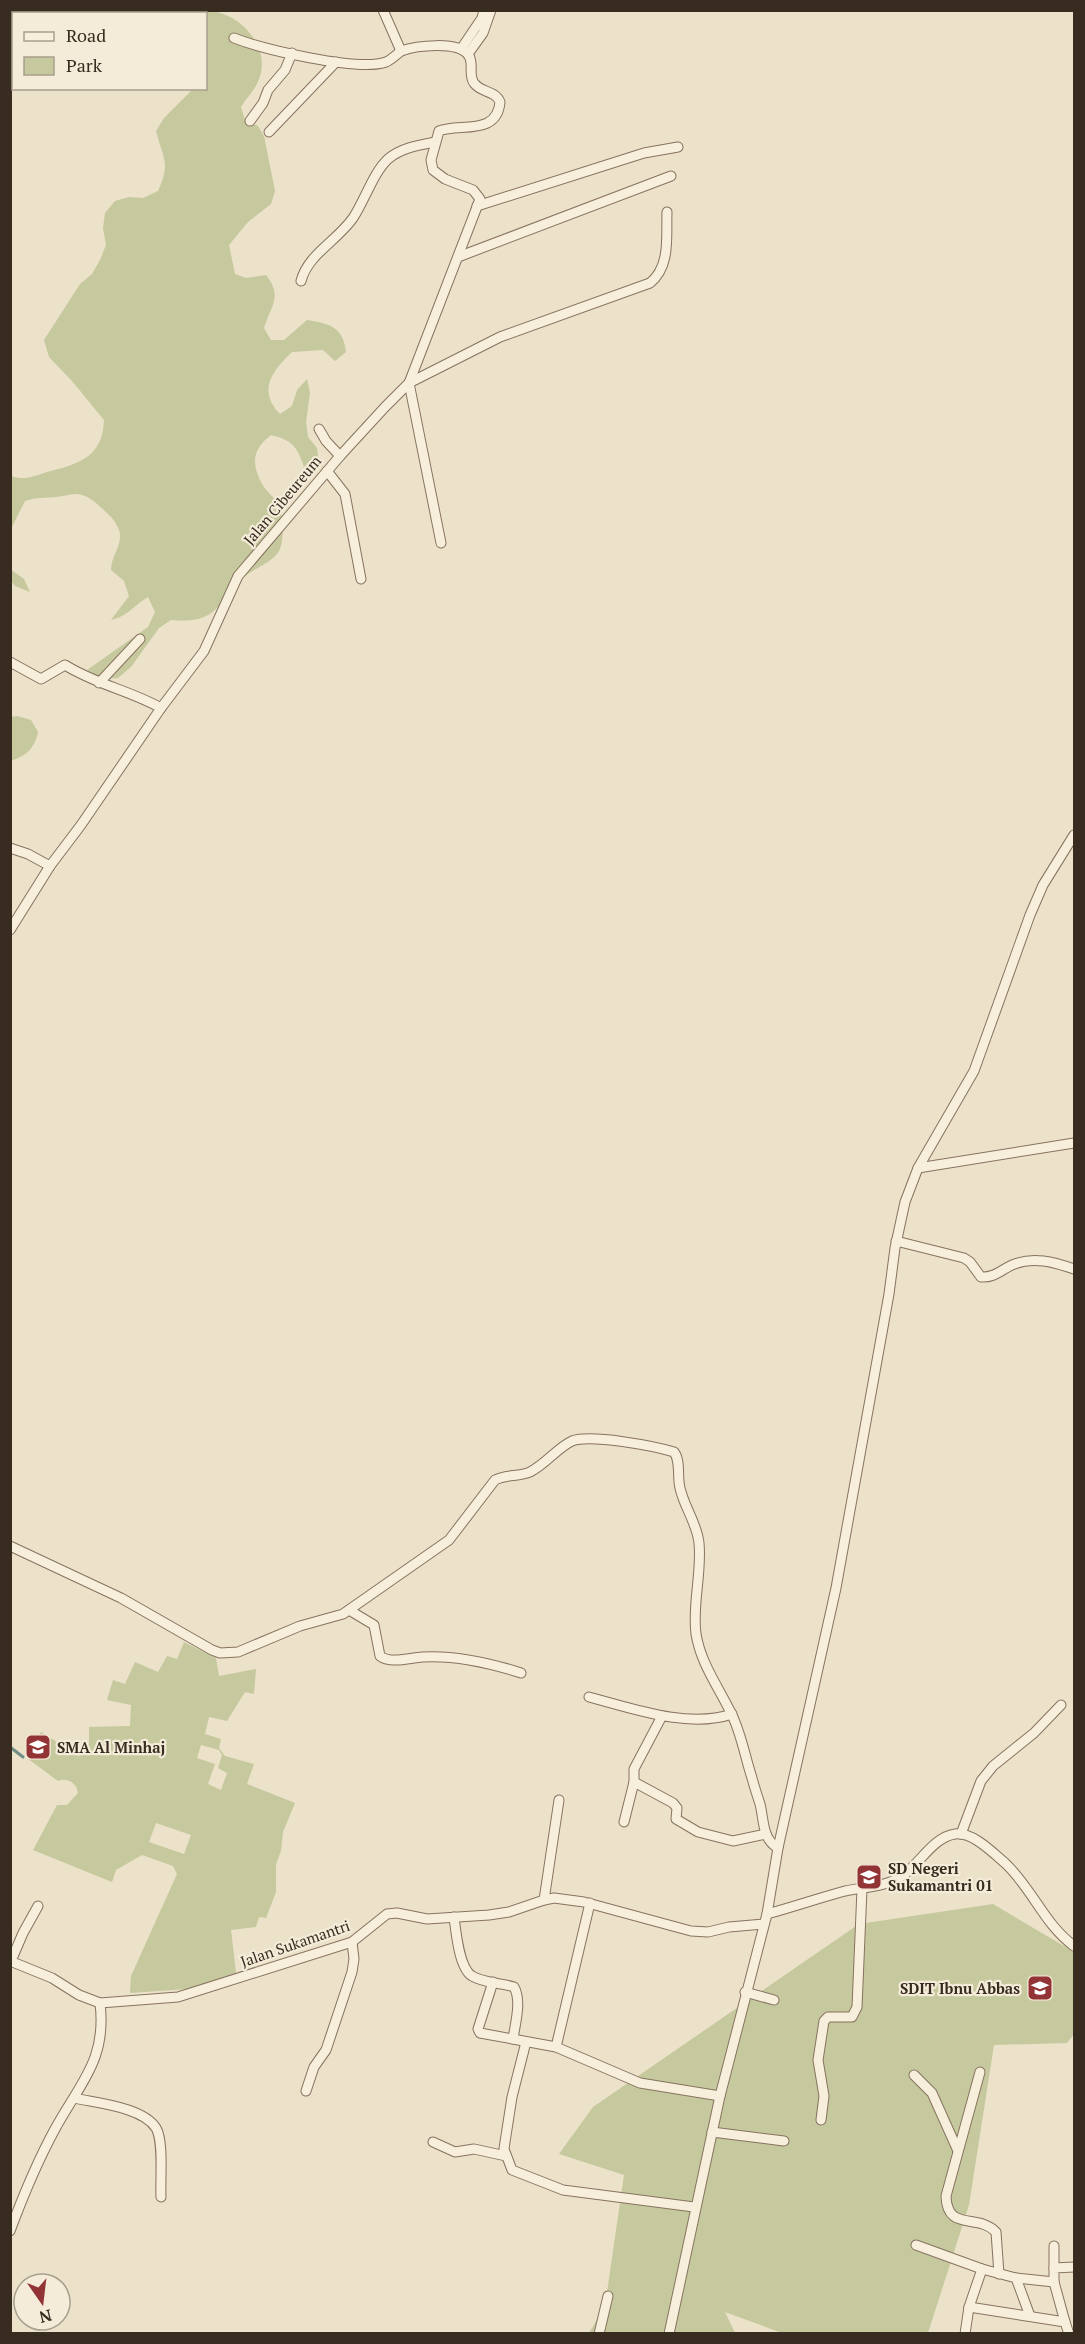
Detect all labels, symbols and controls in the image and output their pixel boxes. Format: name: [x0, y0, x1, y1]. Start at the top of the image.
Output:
legend: [12, 12, 207, 90]
text: Road: [66, 23, 106, 47]
text: Park: [66, 53, 103, 77]
street label: Jalan Cibeureum: [239, 451, 325, 549]
school or university icon: SMA Al Minhaj: [23, 1732, 53, 1762]
place label: SMA Al Minhaj: [57, 1737, 165, 1757]
place label: SD Negeri Sukamantri 01: [888, 1858, 993, 1895]
school or university icon: SD Negeri Sukamantri 01: [854, 1862, 884, 1892]
street label: Jalan Sukamantri: [238, 1915, 352, 1971]
school or university icon: SDIT Ibnu Abbas: [1025, 1973, 1055, 2003]
place label: SDIT Ibnu Abbas: [900, 1978, 1020, 1998]
north arrow: [12, 2272, 72, 2332]
text: N: [37, 2304, 54, 2329]

